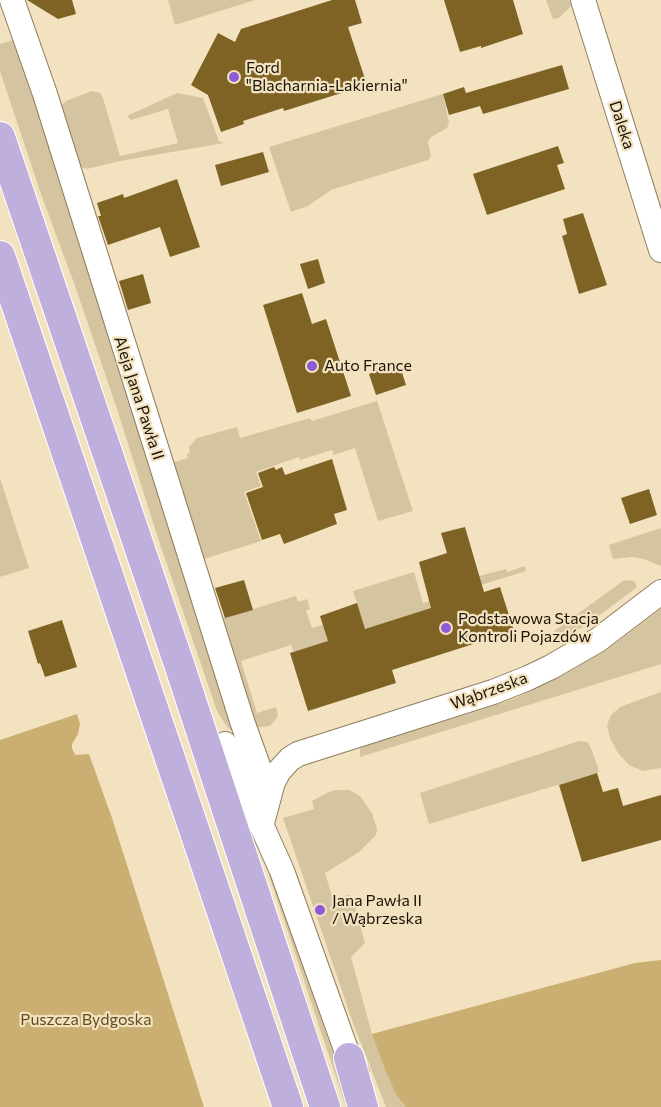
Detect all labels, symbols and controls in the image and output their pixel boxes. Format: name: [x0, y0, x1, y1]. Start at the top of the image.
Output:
place label: Ford "Blacharnia-Lakiernia": [246, 58, 408, 96]
marker: Ford "Blacharnia-Lakiernia": [227, 70, 241, 84]
street label: Daleka: [605, 98, 639, 152]
street label: Aleja Jana Pawła II: [110, 334, 168, 462]
place label: Auto France: [324, 356, 412, 376]
marker: Auto France: [305, 359, 319, 373]
place label: Podstawowa Stacja Kontroli Pojazdów: [458, 609, 599, 647]
marker: Podstawowa Stacja Kontroli Pojazdów: [439, 621, 453, 635]
street label: Wąbrzeska: [448, 668, 530, 714]
place label: Jana Pawła II / Wąbrzeska: [332, 891, 423, 929]
marker: Jana Pawła II / Wąbrzeska: [313, 903, 327, 917]
park label: Puszcza Bydgoska: [20, 1010, 152, 1030]

